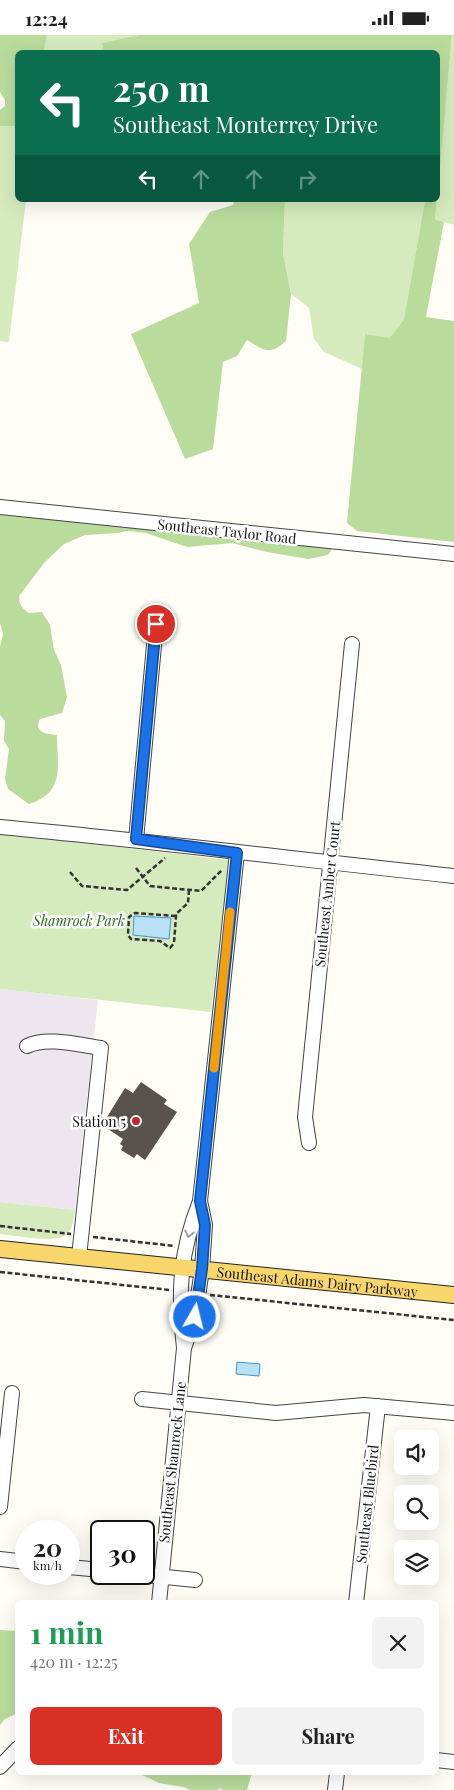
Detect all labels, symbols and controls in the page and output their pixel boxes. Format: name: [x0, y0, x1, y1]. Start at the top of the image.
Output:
text: 12:24: [25, 5, 68, 31]
text: 250 m: [113, 64, 210, 111]
icon: left: [30, 70, 95, 135]
text: Southeast Monterrey Drive: [113, 109, 378, 139]
icon: left: [134, 165, 162, 193]
icon: ahead: [187, 165, 215, 193]
icon: ahead: [240, 165, 268, 193]
icon: right: [293, 165, 321, 193]
street label: Southeast Taylor Road: [157, 514, 297, 548]
pin: [135, 603, 177, 645]
icon: arrive: [142, 610, 170, 638]
street label: Southeast Amber Court: [310, 819, 344, 968]
park label: Shamrock Park: [32, 911, 125, 930]
place label: Station 5: [72, 1112, 126, 1131]
marker: Station 5: [130, 1115, 142, 1127]
one-way arrow: [184, 1229, 194, 1238]
street label: Southeast Adams Dairy Parkway: [216, 1262, 419, 1301]
position arrow: [168, 1290, 220, 1342]
street label: Southeast Shamrock Lane: [154, 1380, 190, 1544]
map controls: [394, 1430, 439, 1585]
button: sound: [394, 1430, 439, 1475]
street label: Southeast Bluebird: [351, 1444, 383, 1564]
button: search: [394, 1485, 439, 1530]
speed limit sign: 30: [90, 1520, 155, 1585]
text: 20: [33, 1530, 62, 1563]
button: layers: [394, 1540, 439, 1585]
text: km/h: [33, 1557, 62, 1573]
text: 1 min: [30, 1612, 104, 1652]
button: close: [372, 1617, 424, 1669]
text: 420 m · 12:25: [30, 1651, 118, 1672]
button: Exit: [30, 1707, 222, 1765]
button: Share: [232, 1707, 424, 1765]

